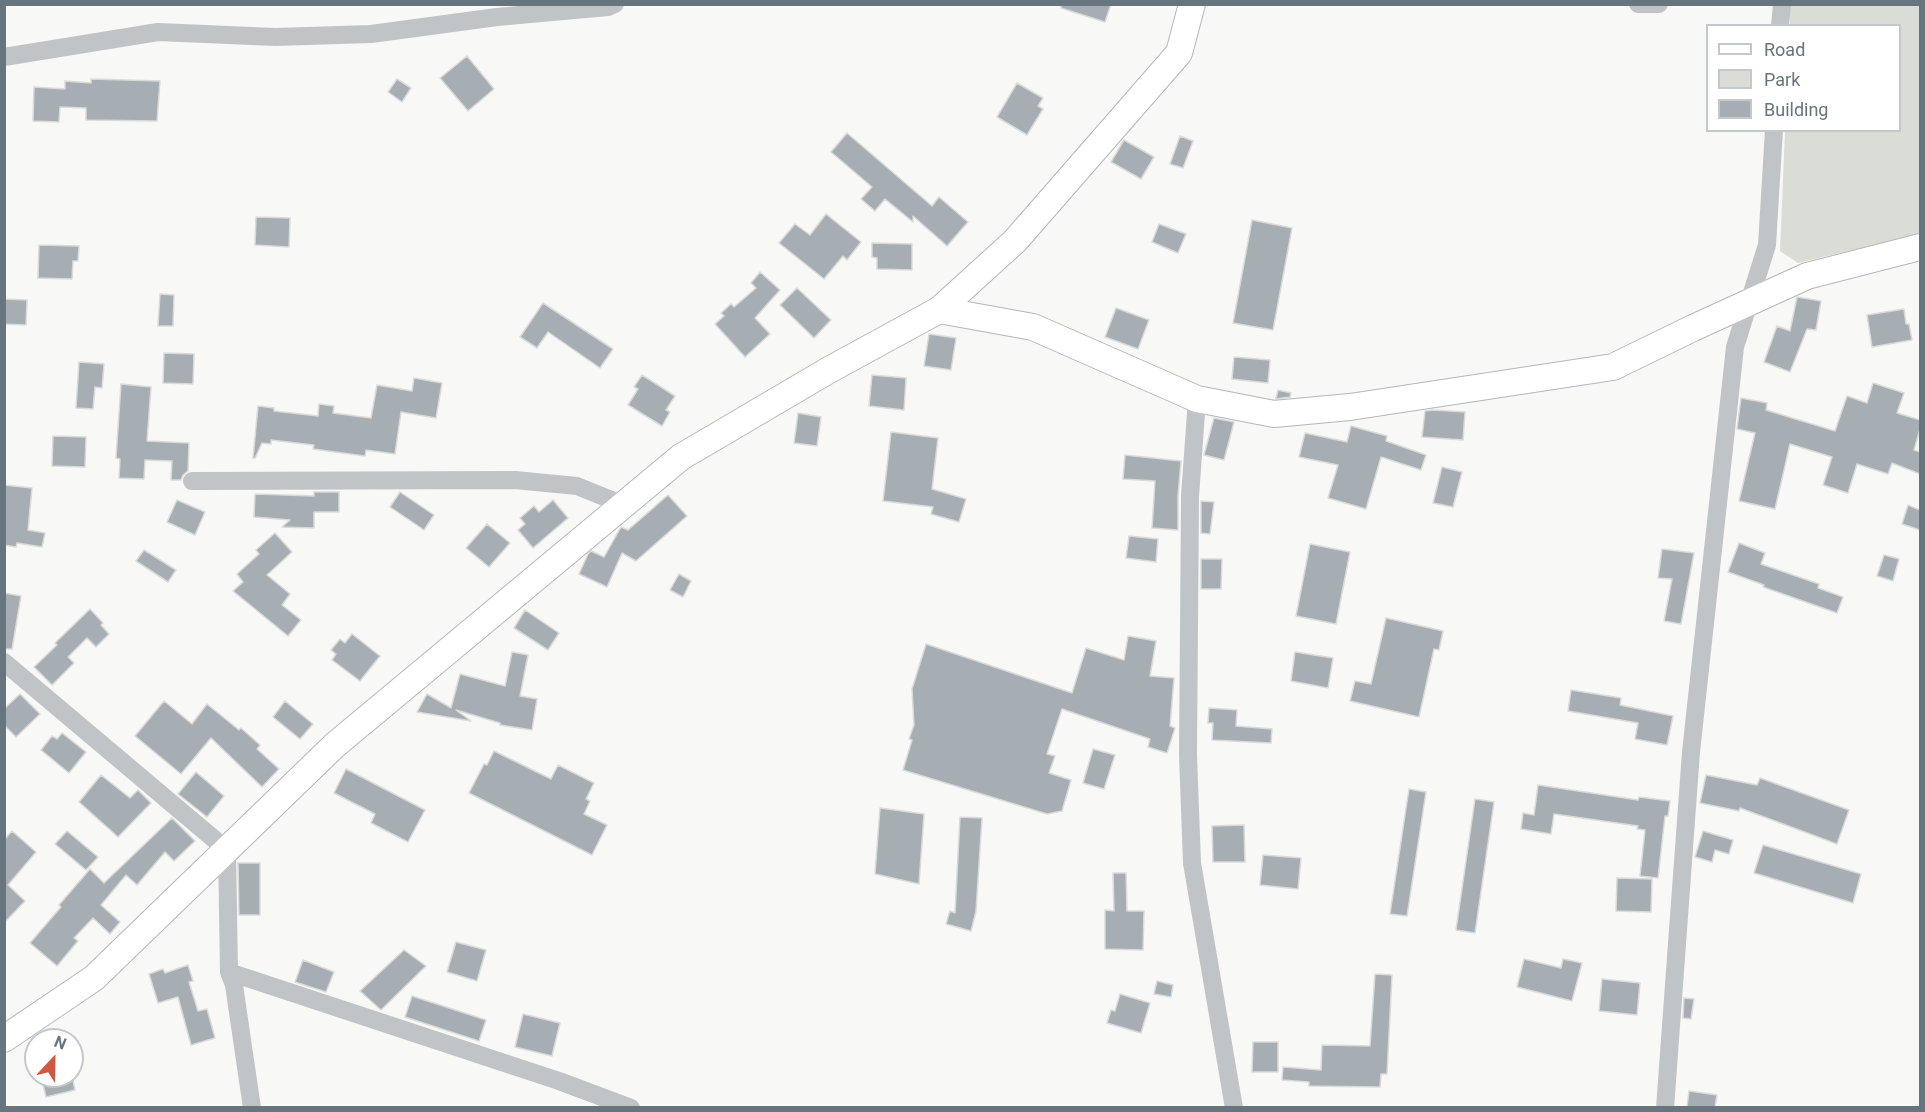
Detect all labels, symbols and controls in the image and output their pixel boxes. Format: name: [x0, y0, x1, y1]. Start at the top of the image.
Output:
legend: [1706, 24, 1901, 132]
text: Road: [1764, 39, 1805, 60]
text: Park: [1764, 69, 1800, 90]
text: Building: [1764, 99, 1828, 120]
north arrow: [24, 1028, 84, 1088]
text: N: [51, 1032, 69, 1054]

